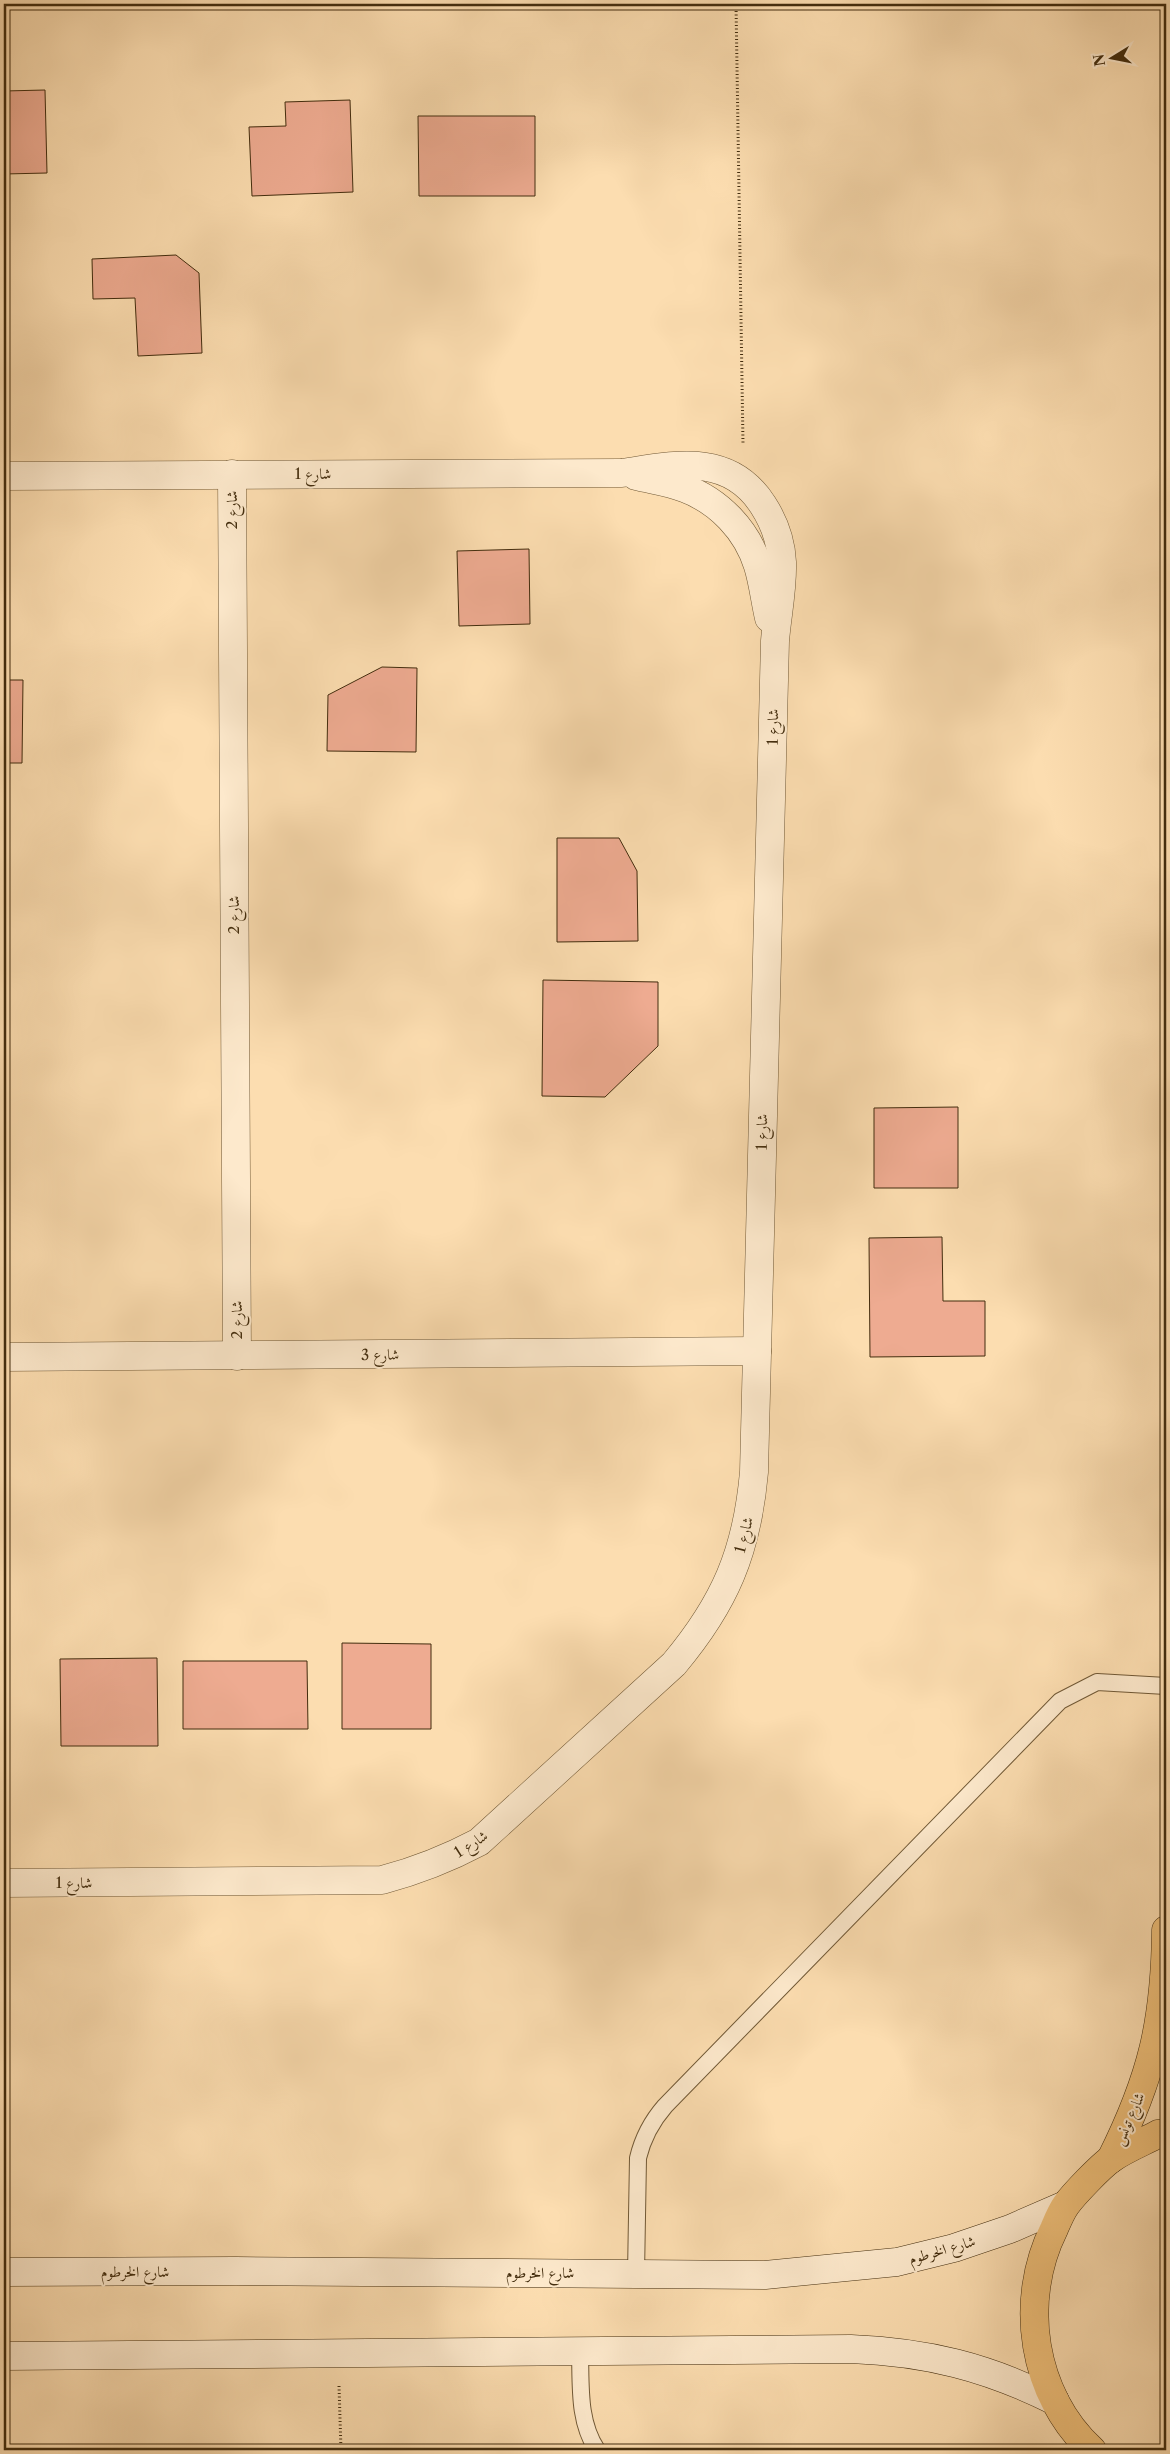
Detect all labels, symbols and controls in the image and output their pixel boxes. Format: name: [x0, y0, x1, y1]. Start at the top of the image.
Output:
north arrow: [1088, 32, 1138, 82]
text: N: [1089, 53, 1109, 68]
street label: شارع 1: [295, 464, 331, 487]
street label: شارع 2: [222, 491, 245, 529]
street label: شارع 1: [763, 709, 786, 745]
street label: شارع 2: [224, 896, 247, 934]
street label: شارع 1: [752, 1114, 775, 1150]
street label: شارع 2: [227, 1301, 250, 1339]
street label: شارع 3: [361, 1345, 399, 1368]
street label: شارع 1: [730, 1515, 761, 1556]
street label: شارع 1: [450, 1826, 493, 1865]
street label: شارع 1: [56, 1873, 92, 1896]
street label: شارع تونس: [1109, 2089, 1152, 2150]
street label: شارع الخرطوم: [906, 2231, 978, 2272]
street label: شارع الخرطوم: [101, 2262, 169, 2285]
street label: شارع الخرطوم: [506, 2263, 574, 2286]

